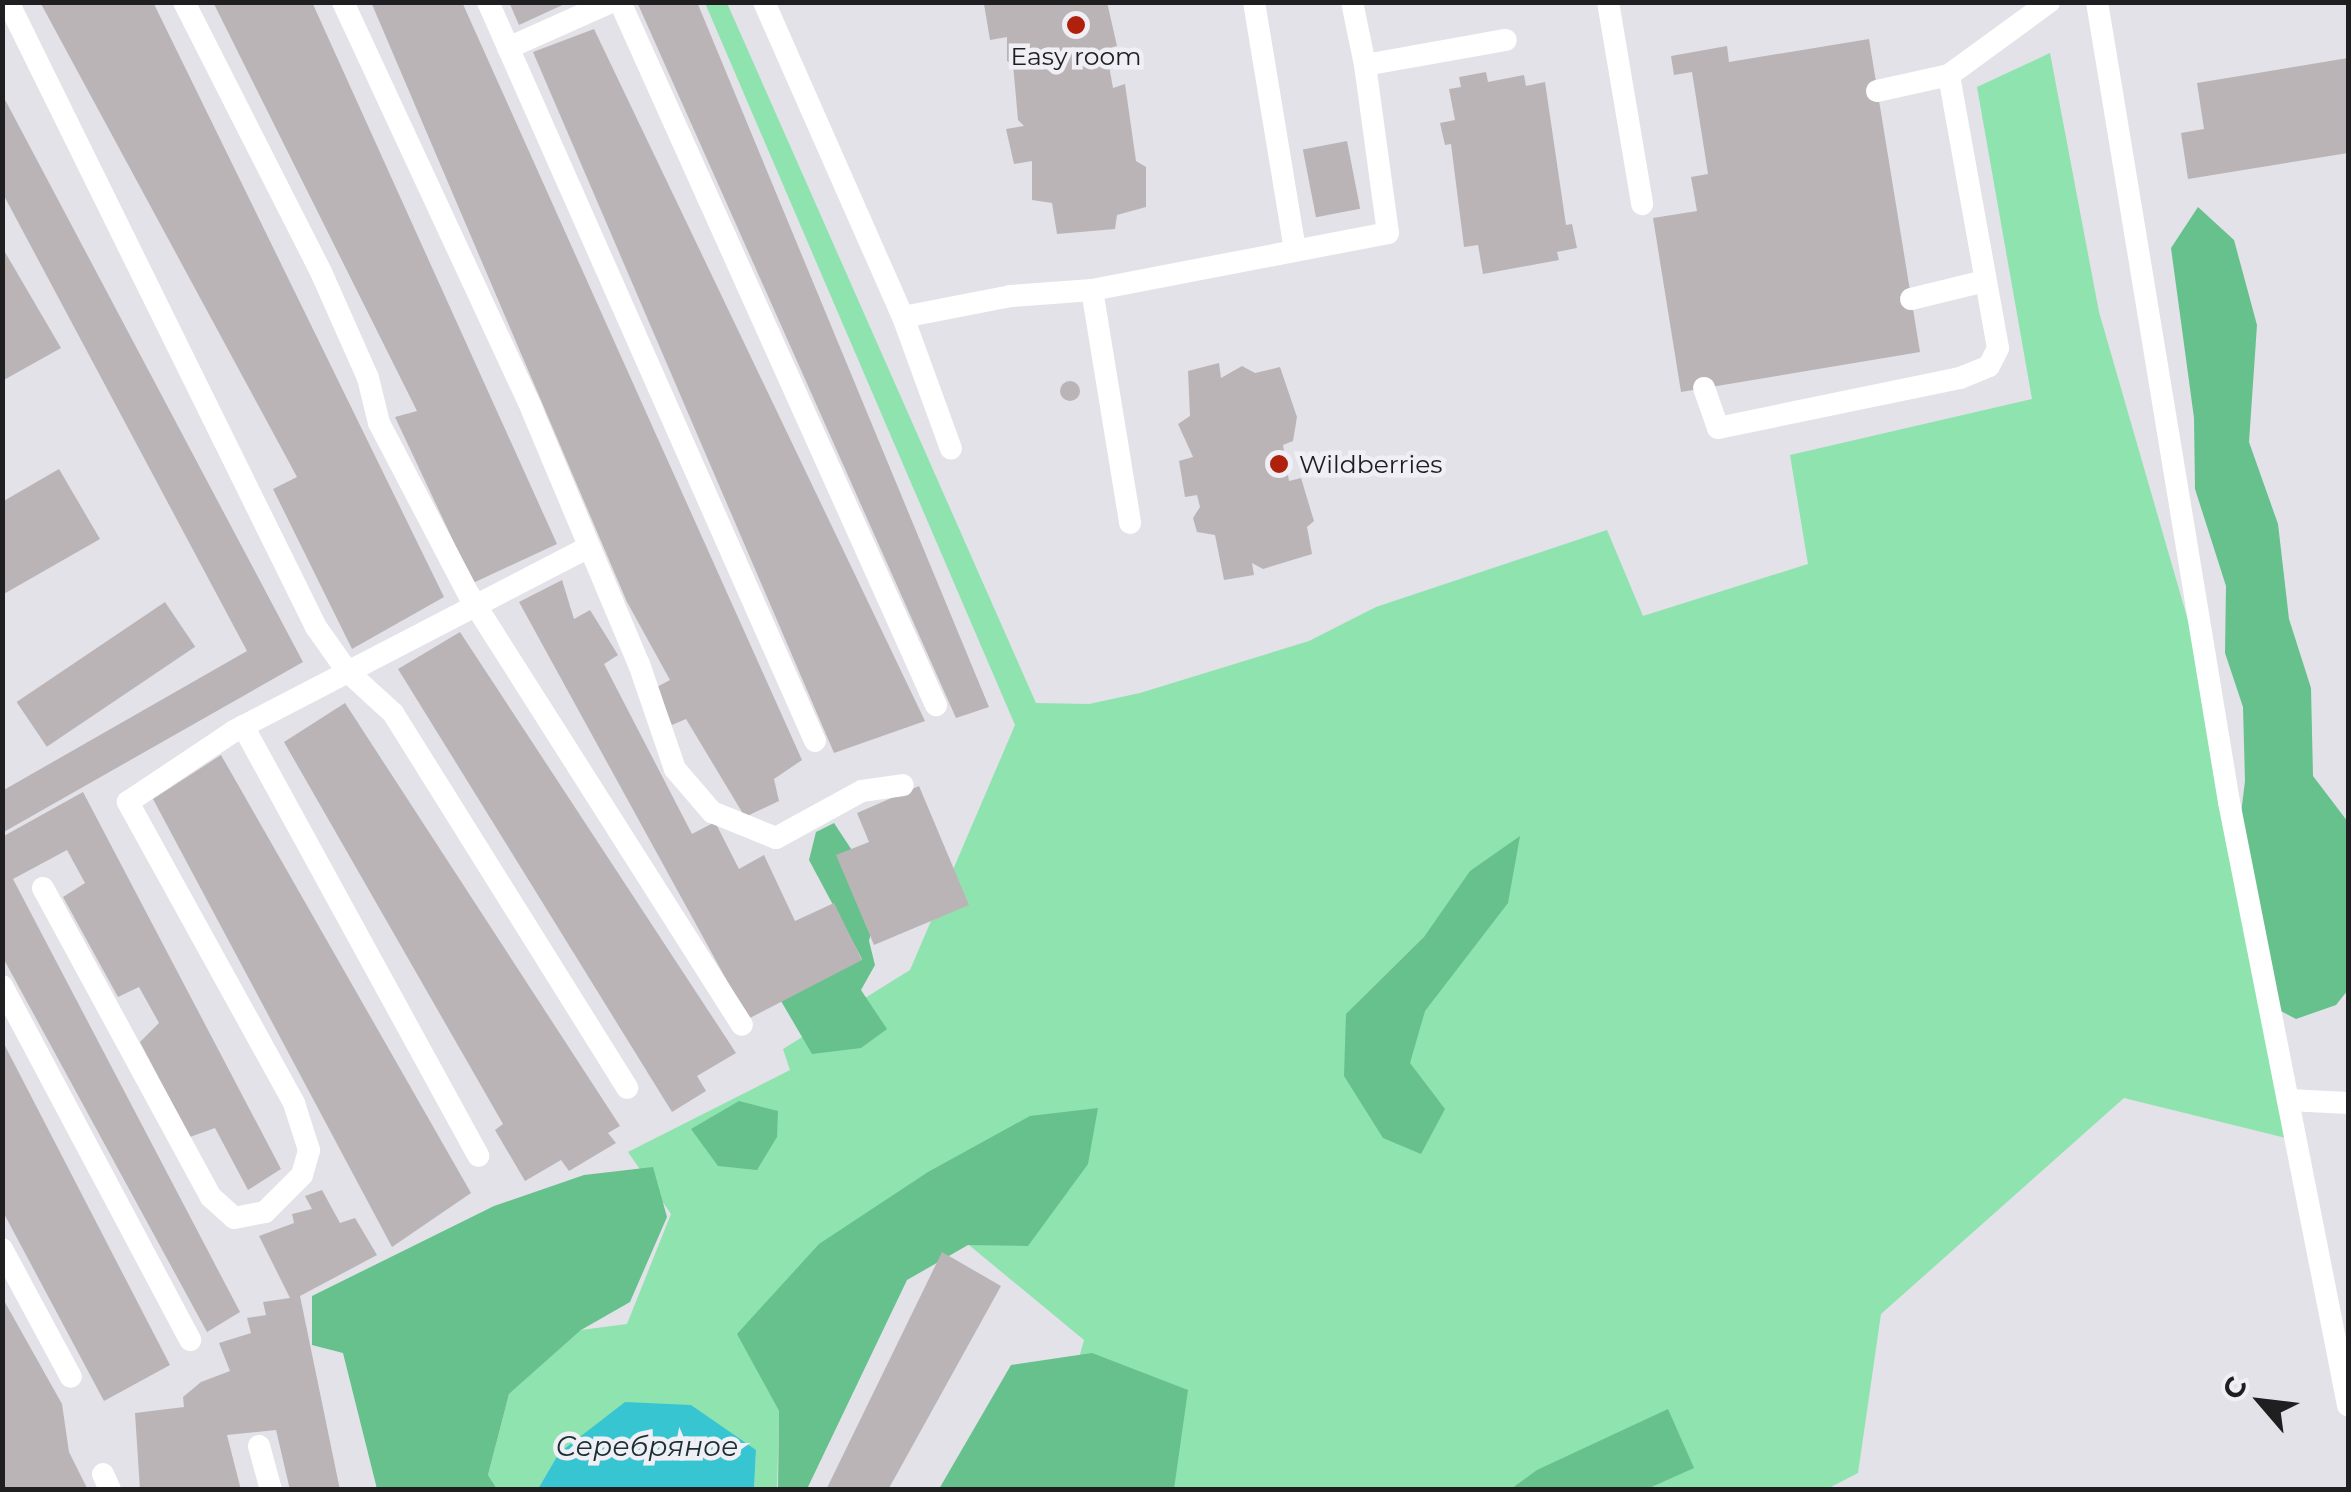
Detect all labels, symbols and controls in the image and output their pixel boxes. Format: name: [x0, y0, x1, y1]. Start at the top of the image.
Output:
marker: Easy room: [1065, 14, 1087, 36]
place label: Easy room: [1010, 41, 1142, 71]
place label: Wildberries: [1299, 449, 1442, 479]
marker: Wildberries: [1268, 453, 1290, 475]
north arrow: [2211, 1352, 2311, 1452]
text: С: [2215, 1371, 2254, 1405]
water label: Серебряное: [556, 1429, 738, 1463]

